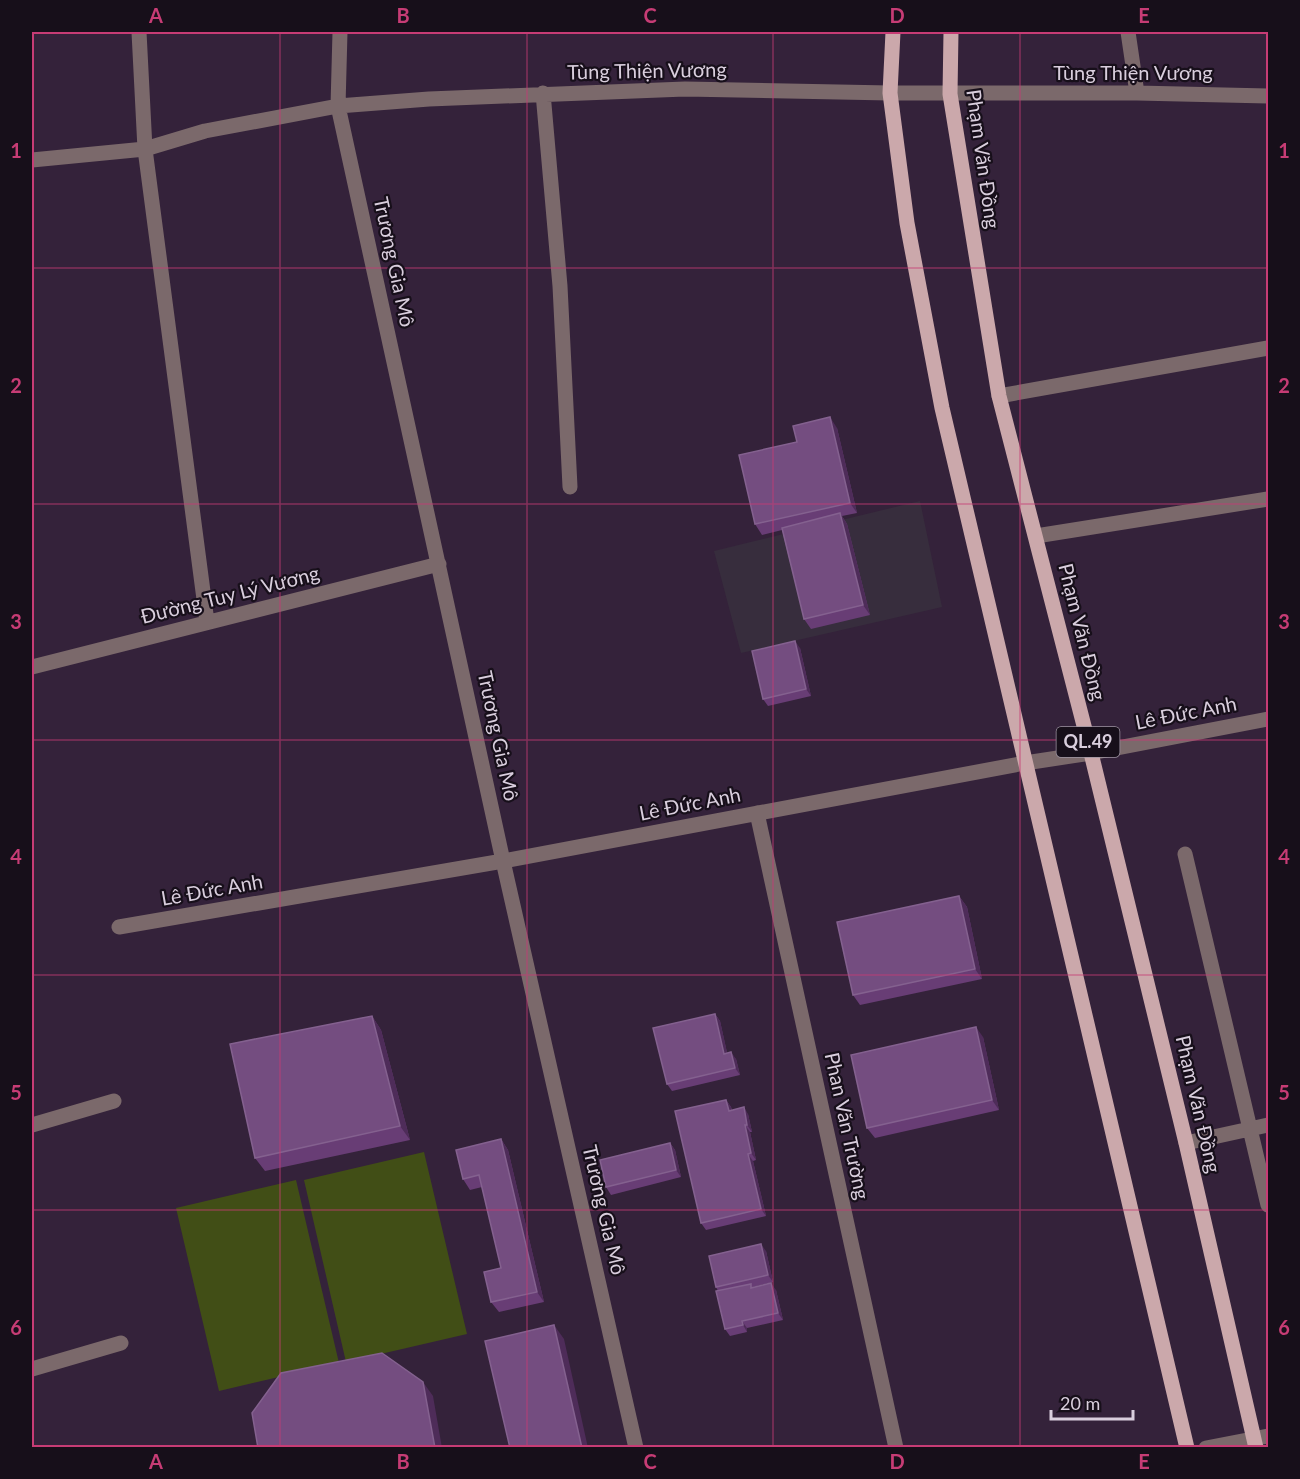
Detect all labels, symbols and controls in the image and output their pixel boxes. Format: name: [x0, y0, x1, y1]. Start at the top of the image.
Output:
text: A: [148, 3, 163, 27]
text: B: [396, 3, 410, 27]
text: C: [643, 3, 657, 27]
text: D: [889, 3, 905, 27]
text: E: [1138, 3, 1150, 27]
street label: Tùng Thiện Vương: [567, 57, 727, 83]
street label: Tùng Thiện Vương: [1053, 60, 1213, 84]
street label: Phạm Văn Đồng: [962, 88, 1006, 230]
text: 1: [10, 138, 22, 162]
text: 1: [1278, 138, 1290, 162]
street label: Trương Gia Mô: [369, 195, 420, 329]
text: 2: [10, 373, 22, 397]
text: 2: [1278, 373, 1290, 397]
street label: Đường Tuy Lý Vương: [138, 560, 322, 628]
street label: Phạm Văn Đồng: [1054, 561, 1112, 703]
text: 3: [10, 609, 22, 633]
text: 3: [1278, 609, 1290, 633]
street label: Trương Gia Mô: [473, 669, 524, 803]
street label: Lê Đức Anh: [1133, 690, 1239, 734]
road number: QL.49: [1056, 727, 1120, 757]
street label: Lê Đức Anh: [637, 781, 743, 825]
text: 4: [10, 844, 22, 868]
text: 4: [1278, 844, 1290, 868]
street label: Lê Đức Anh: [159, 868, 265, 910]
street label: Phạm Văn Đồng: [1171, 1033, 1226, 1175]
street label: Phan Văn Trường: [821, 1050, 875, 1202]
text: 5: [10, 1080, 22, 1104]
text: 5: [1278, 1080, 1290, 1104]
street label: Trương Gia Mô: [578, 1143, 632, 1277]
text: 6: [10, 1315, 22, 1339]
text: 6: [1278, 1315, 1290, 1339]
scale bar: [1051, 1383, 1134, 1421]
text: 20 m: [1060, 1392, 1100, 1414]
text: A: [148, 1449, 163, 1473]
text: B: [396, 1449, 410, 1473]
text: C: [643, 1449, 657, 1473]
text: D: [889, 1449, 905, 1473]
text: E: [1138, 1449, 1150, 1473]

